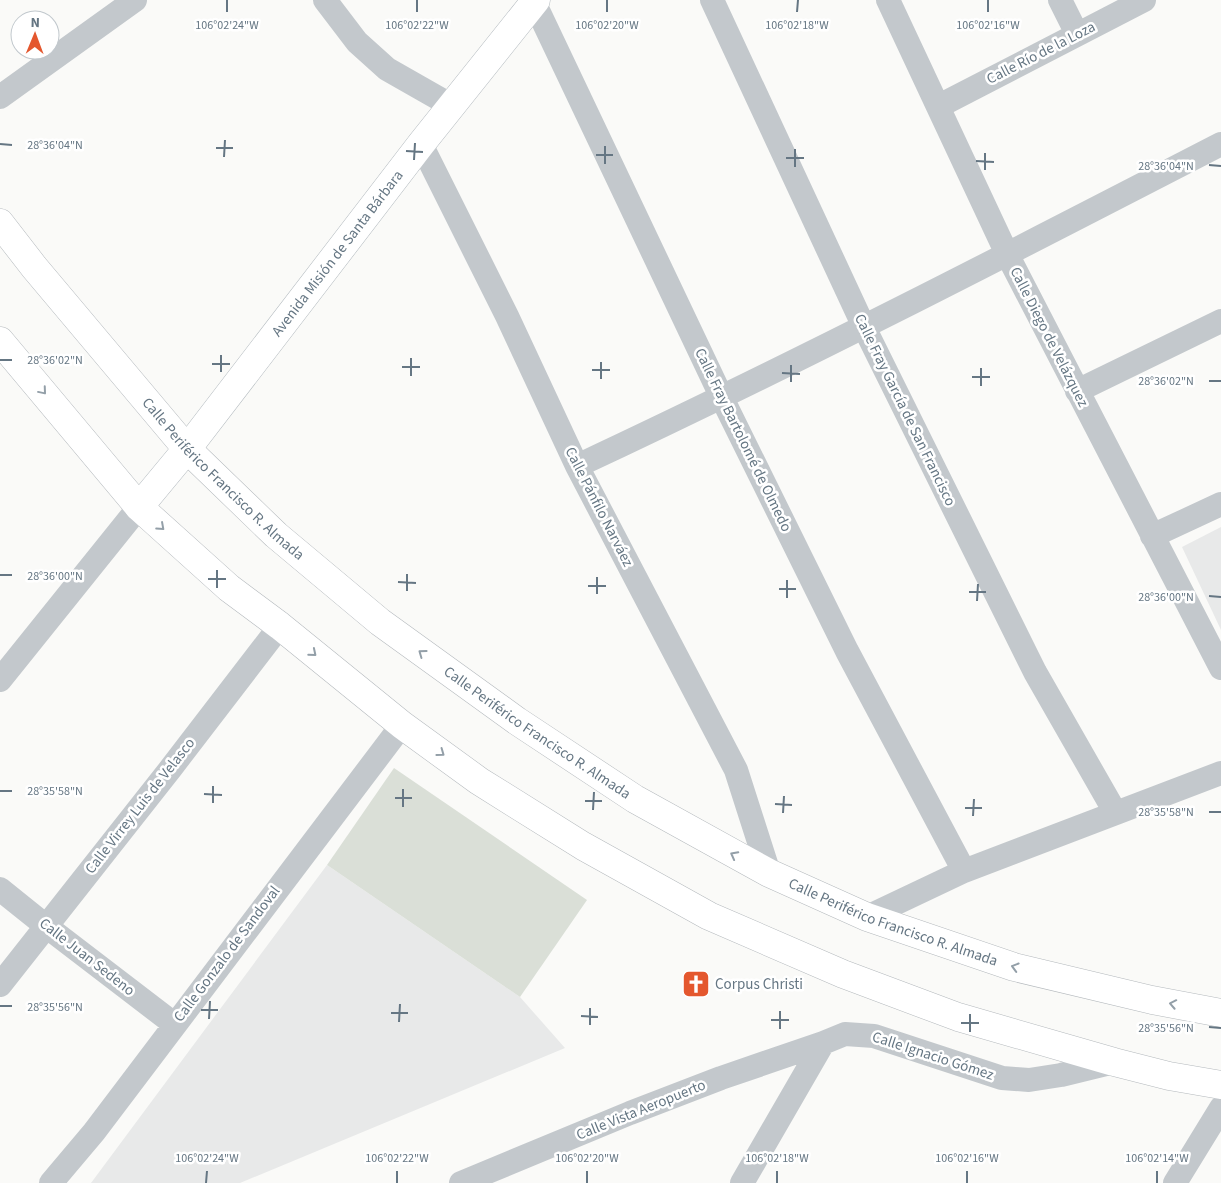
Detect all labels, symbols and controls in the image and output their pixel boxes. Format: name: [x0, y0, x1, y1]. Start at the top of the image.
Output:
north arrow: [10, 10, 60, 60]
text: N: [30, 13, 40, 33]
text: 106°02'24"W: [195, 17, 259, 34]
text: 106°02'22"W: [385, 17, 449, 34]
text: 106°02'20"W: [575, 17, 639, 34]
text: 106°02'18"W: [765, 17, 829, 34]
text: 106°02'16"W: [956, 17, 1020, 34]
street label: Calle Río de la Loza: [983, 17, 1099, 89]
text: 28°36'04"N: [27, 137, 83, 154]
text: 28°36'04"N: [1138, 158, 1194, 175]
street label: Avenida Misión de Santa Bárbara: [266, 166, 408, 341]
street label: Calle Diego de Velázquez: [1005, 263, 1093, 411]
street label: Calle Fray García de San Francisco: [849, 310, 961, 510]
street label: Calle Fray Bartolomé de Olmedo: [689, 345, 797, 535]
text: 28°36'02"N: [27, 352, 83, 369]
text: 28°36'02"N: [1138, 373, 1194, 390]
one-way arrow: [37, 386, 46, 395]
street label: Calle Periférico Francisco R. Almada: [137, 393, 309, 565]
street label: Calle Pánfilo Narváez: [560, 444, 638, 570]
one-way arrow: [156, 521, 165, 530]
text: 28°36'00"N: [27, 568, 83, 585]
text: 28°36'00"N: [1138, 589, 1194, 606]
one-way arrow: [307, 647, 316, 656]
one-way arrow: [419, 650, 428, 658]
street label: Calle Periférico Francisco R. Almada: [439, 661, 635, 804]
street label: Calle Virrey Luis de Velasco: [80, 733, 200, 879]
one-way arrow: [435, 747, 445, 756]
text: 28°35'58"N: [27, 783, 83, 800]
text: 28°35'58"N: [1138, 804, 1194, 821]
one-way arrow: [731, 851, 740, 861]
street label: Calle Periférico Francisco R. Almada: [785, 873, 1001, 971]
street label: Calle Gonzalo de Sandoval: [169, 882, 285, 1026]
street label: Calle Juan Sedeno: [35, 913, 139, 1001]
one-way arrow: [1010, 962, 1019, 973]
church icon: Corpus Christi: [681, 969, 711, 999]
place label: Corpus Christi: [715, 974, 803, 995]
text: 28°35'56"N: [27, 999, 83, 1016]
one-way arrow: [1169, 999, 1178, 1010]
text: 28°35'56"N: [1138, 1020, 1194, 1037]
street label: Calle Ignacio Gómez: [869, 1026, 997, 1086]
street label: Calle Vista Aeropuerto: [573, 1074, 709, 1146]
text: 106°02'24"W: [175, 1150, 239, 1167]
text: 106°02'22"W: [365, 1150, 429, 1167]
text: 106°02'20"W: [555, 1150, 619, 1167]
text: 106°02'18"W: [745, 1150, 809, 1167]
text: 106°02'16"W: [935, 1150, 999, 1167]
text: 106°02'14"W: [1125, 1150, 1189, 1167]

